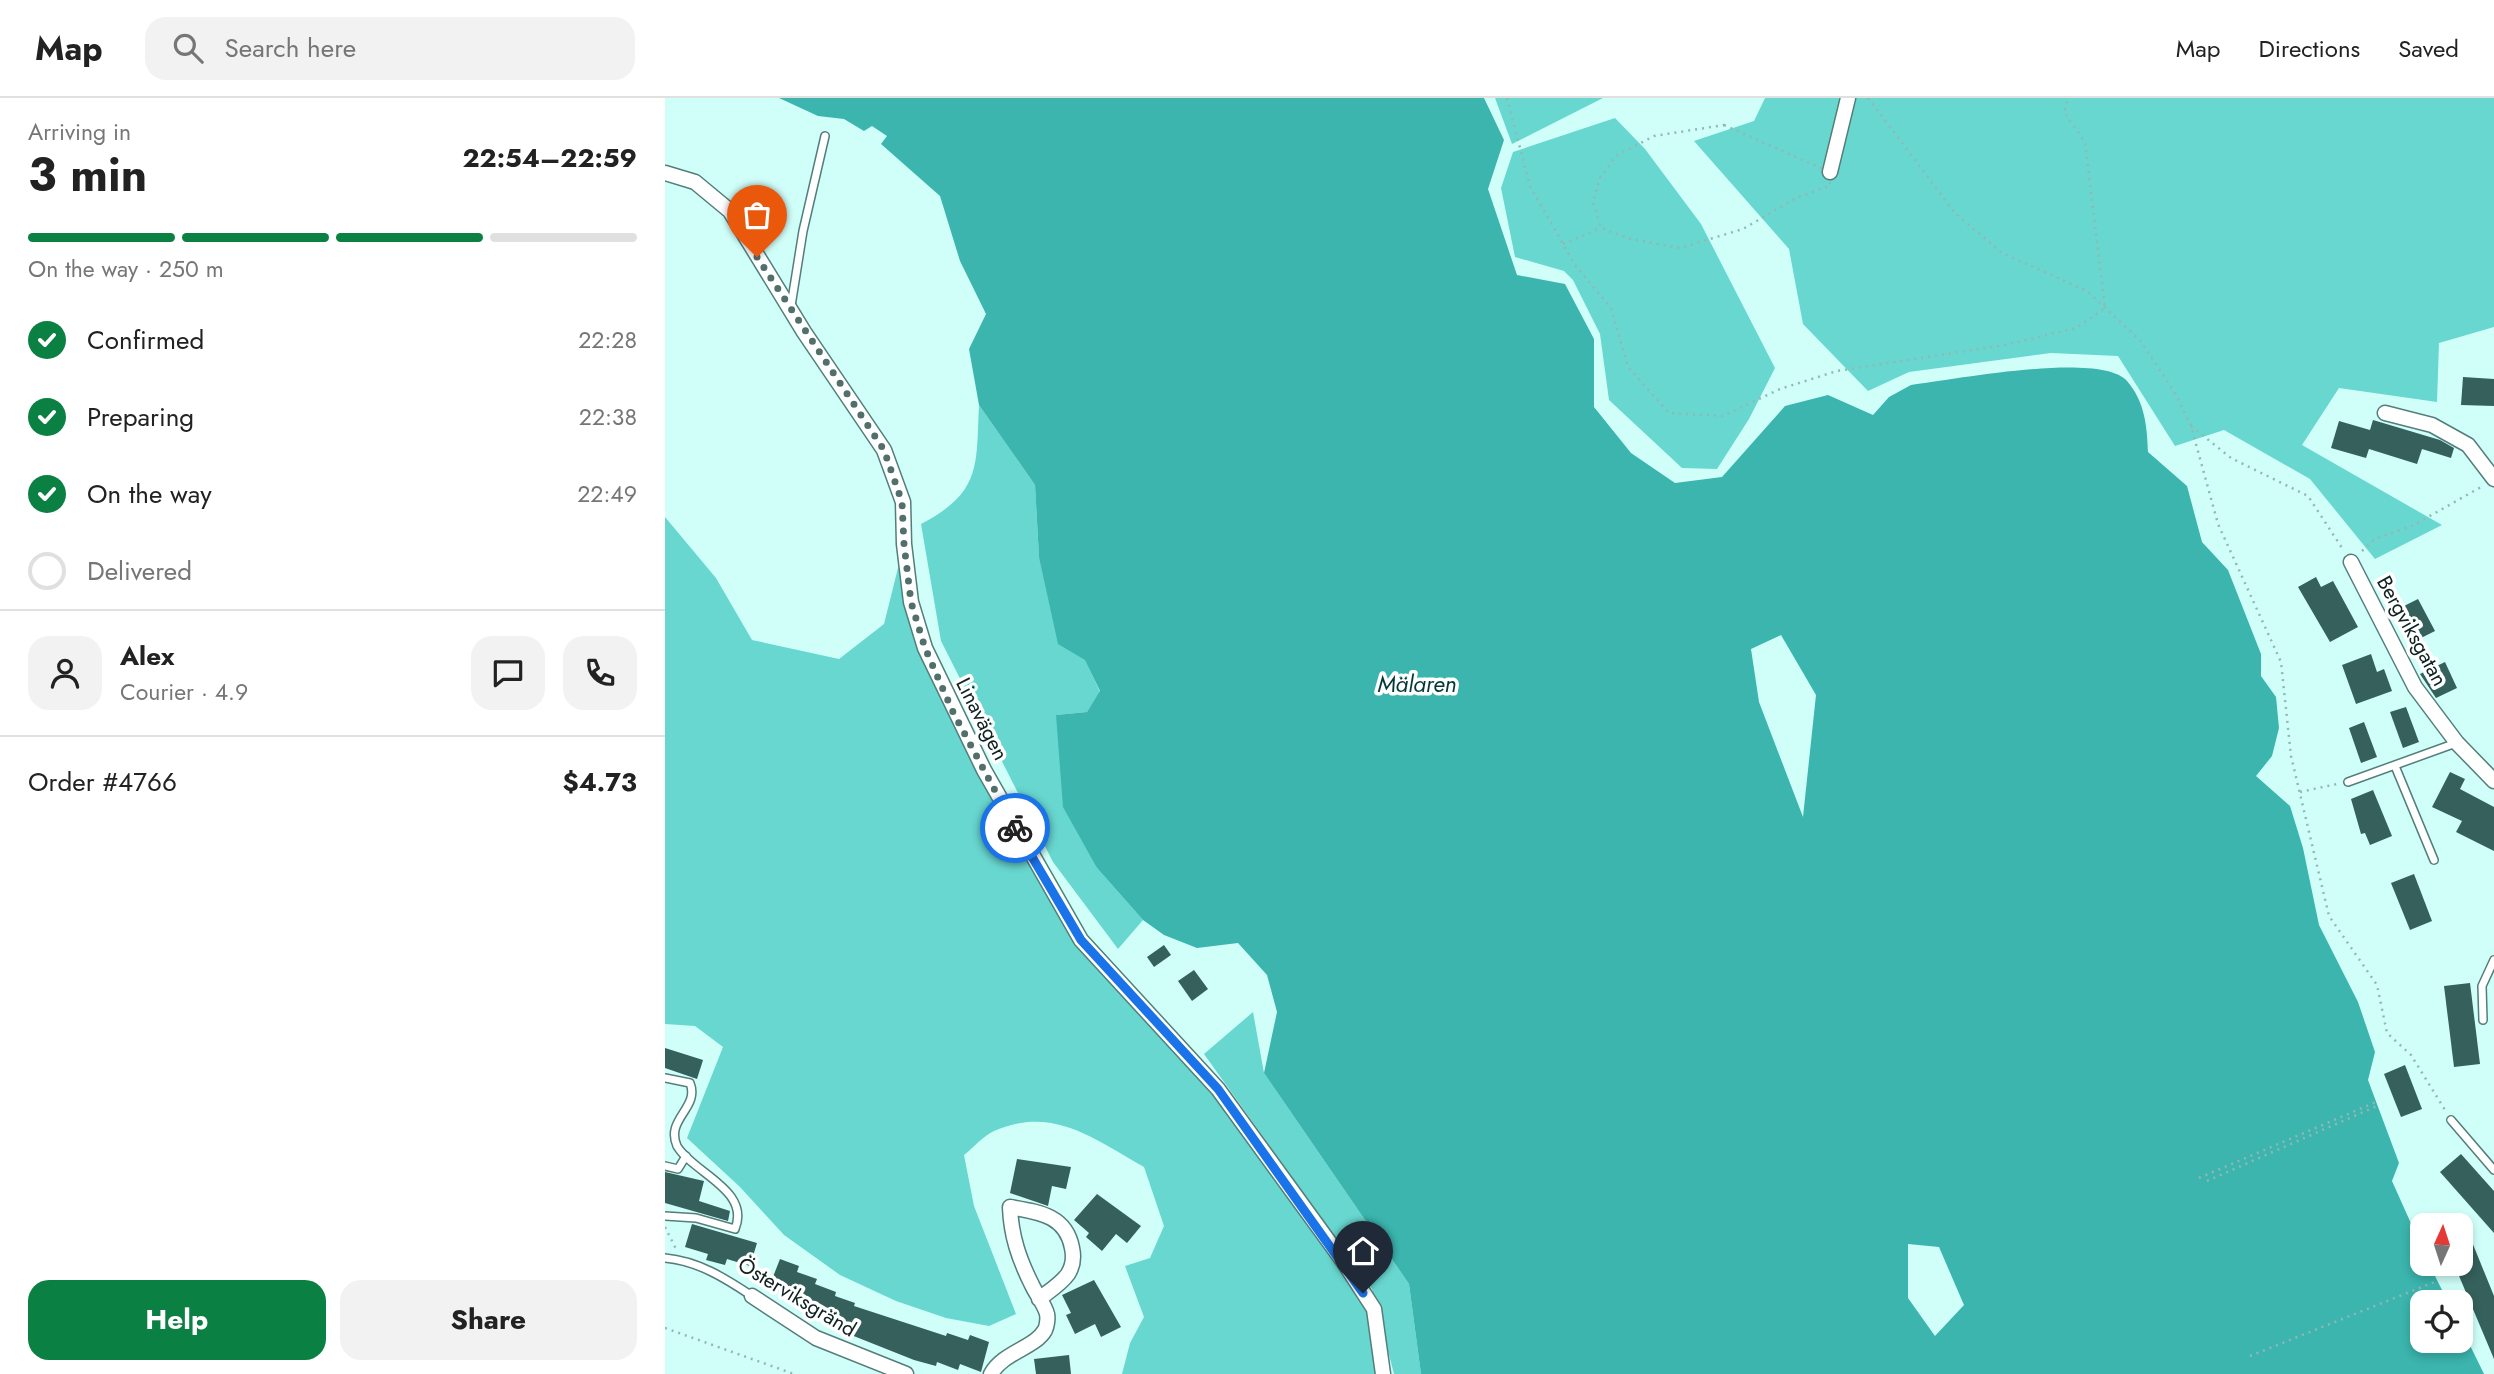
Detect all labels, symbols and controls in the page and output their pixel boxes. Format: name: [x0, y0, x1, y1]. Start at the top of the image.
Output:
search box: [145, 17, 635, 80]
text: Map: [35, 25, 103, 72]
icon: search: [169, 29, 207, 67]
text: Search here: [225, 29, 356, 67]
text: Map: [2176, 31, 2221, 66]
text: Directions: [2259, 31, 2360, 66]
text: Saved: [2398, 31, 2459, 66]
text: Arriving in: [28, 115, 131, 149]
text: 22:54–22:59: [463, 139, 637, 177]
text: 3 min: [28, 142, 147, 208]
pin: [727, 185, 787, 257]
icon: bag: [738, 196, 776, 234]
text: On the way · 250 m: [28, 252, 224, 286]
icon: check: [28, 321, 66, 359]
text: Confirmed: [87, 321, 204, 359]
text: 22:28: [578, 323, 637, 357]
icon: check: [28, 398, 66, 436]
text: Preparing: [87, 398, 194, 436]
text: 22:38: [579, 400, 637, 434]
icon: check: [28, 475, 66, 513]
text: On the way: [87, 475, 212, 513]
text: 22:49: [577, 477, 637, 511]
text: Delivered: [87, 552, 192, 590]
street label: Bergviksgatan: [2369, 570, 2455, 692]
button: person: [28, 636, 102, 710]
button: chat: [471, 636, 545, 710]
button: phone: [563, 636, 637, 710]
text: Alex: [120, 637, 174, 675]
water label: Mälaren: [1377, 667, 1457, 701]
street label: Linavägen: [948, 672, 1016, 766]
text: Courier · 4.9: [120, 675, 248, 709]
text: Order #4766: [28, 763, 177, 801]
text: $4.73: [562, 763, 637, 801]
courier: [980, 793, 1050, 863]
icon: bike: [996, 809, 1034, 847]
north arrow: [2410, 1213, 2473, 1276]
map controls: [2410, 1213, 2473, 1353]
pin: [1333, 1221, 1393, 1293]
icon: home: [1344, 1232, 1382, 1270]
street label: Österviksgränd: [732, 1250, 862, 1344]
button: Help: [28, 1280, 326, 1360]
button: Share: [340, 1280, 637, 1360]
button: locate: [2410, 1290, 2473, 1353]

